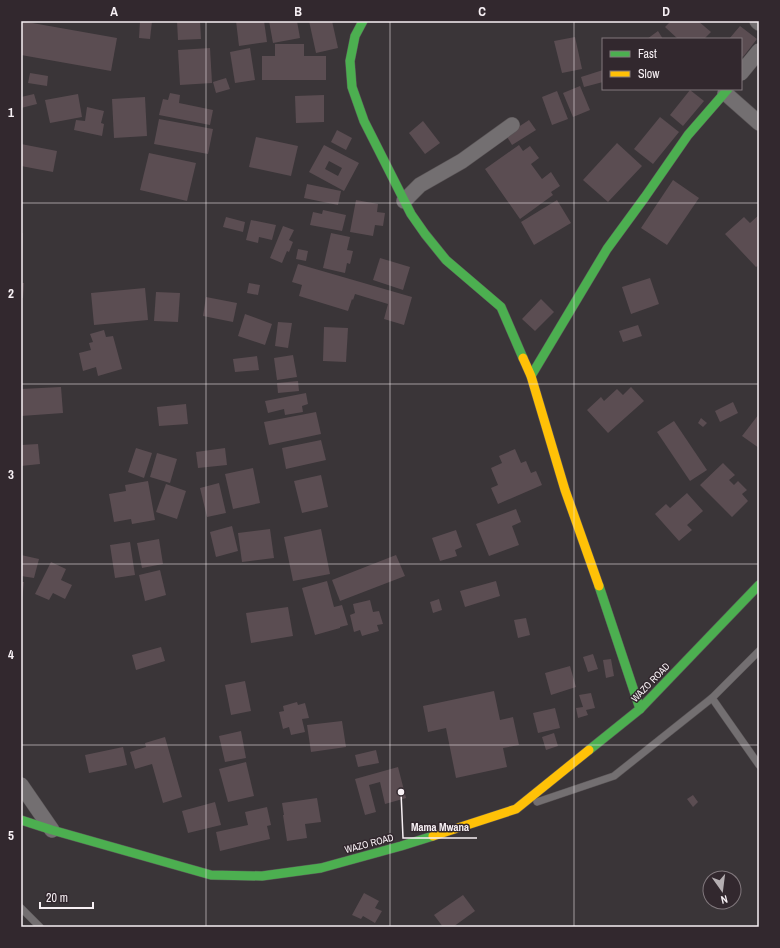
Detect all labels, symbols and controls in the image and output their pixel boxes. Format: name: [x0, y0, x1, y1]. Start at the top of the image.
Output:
text: A: [110, 3, 118, 20]
text: B: [294, 3, 302, 20]
text: C: [478, 3, 486, 20]
text: D: [662, 3, 670, 20]
legend: [602, 38, 742, 90]
text: Fast: [638, 46, 657, 62]
text: Slow: [638, 66, 660, 82]
text: 1: [8, 104, 14, 121]
text: 2: [8, 285, 14, 302]
text: 3: [8, 466, 14, 483]
text: 4: [8, 646, 14, 663]
street label: WAZO ROAD: [628, 660, 673, 705]
callout: Mama Mwana: [403, 815, 477, 838]
text: Mama Mwana: [411, 820, 469, 834]
text: 5: [8, 827, 14, 844]
street label: WAZO ROAD: [343, 831, 395, 856]
north arrow: [702, 870, 742, 910]
scale bar: [40, 884, 93, 910]
text: 20 m: [46, 890, 68, 906]
text: N: [720, 892, 729, 907]

